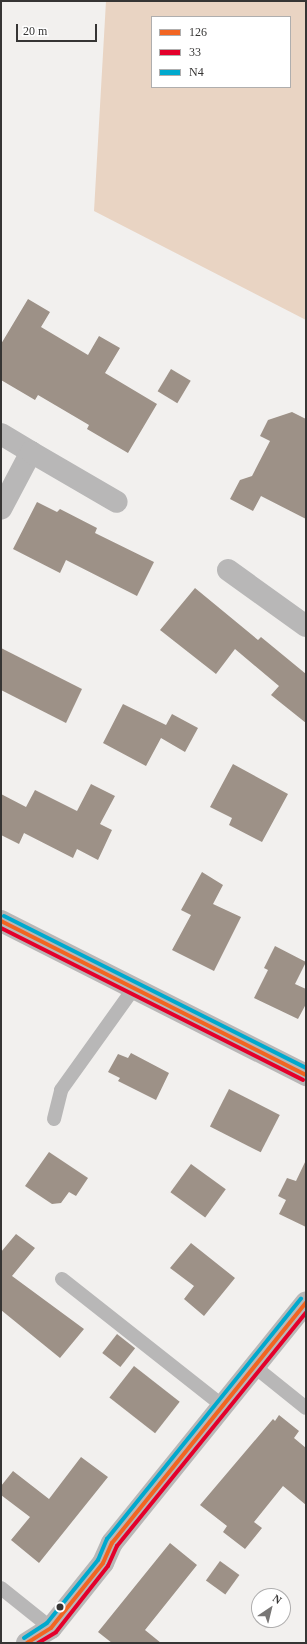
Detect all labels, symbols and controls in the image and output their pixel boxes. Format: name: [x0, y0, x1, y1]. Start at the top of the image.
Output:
scale bar: [18, 16, 99, 42]
legend: [151, 16, 291, 88]
text: 20 m: [23, 24, 47, 38]
text: 126: [189, 25, 207, 39]
text: 33: [189, 45, 201, 59]
text: N4: [189, 65, 204, 79]
north arrow: [251, 1588, 291, 1628]
text: N: [271, 1592, 284, 1606]
unlabelled marker: [55, 1602, 65, 1612]

